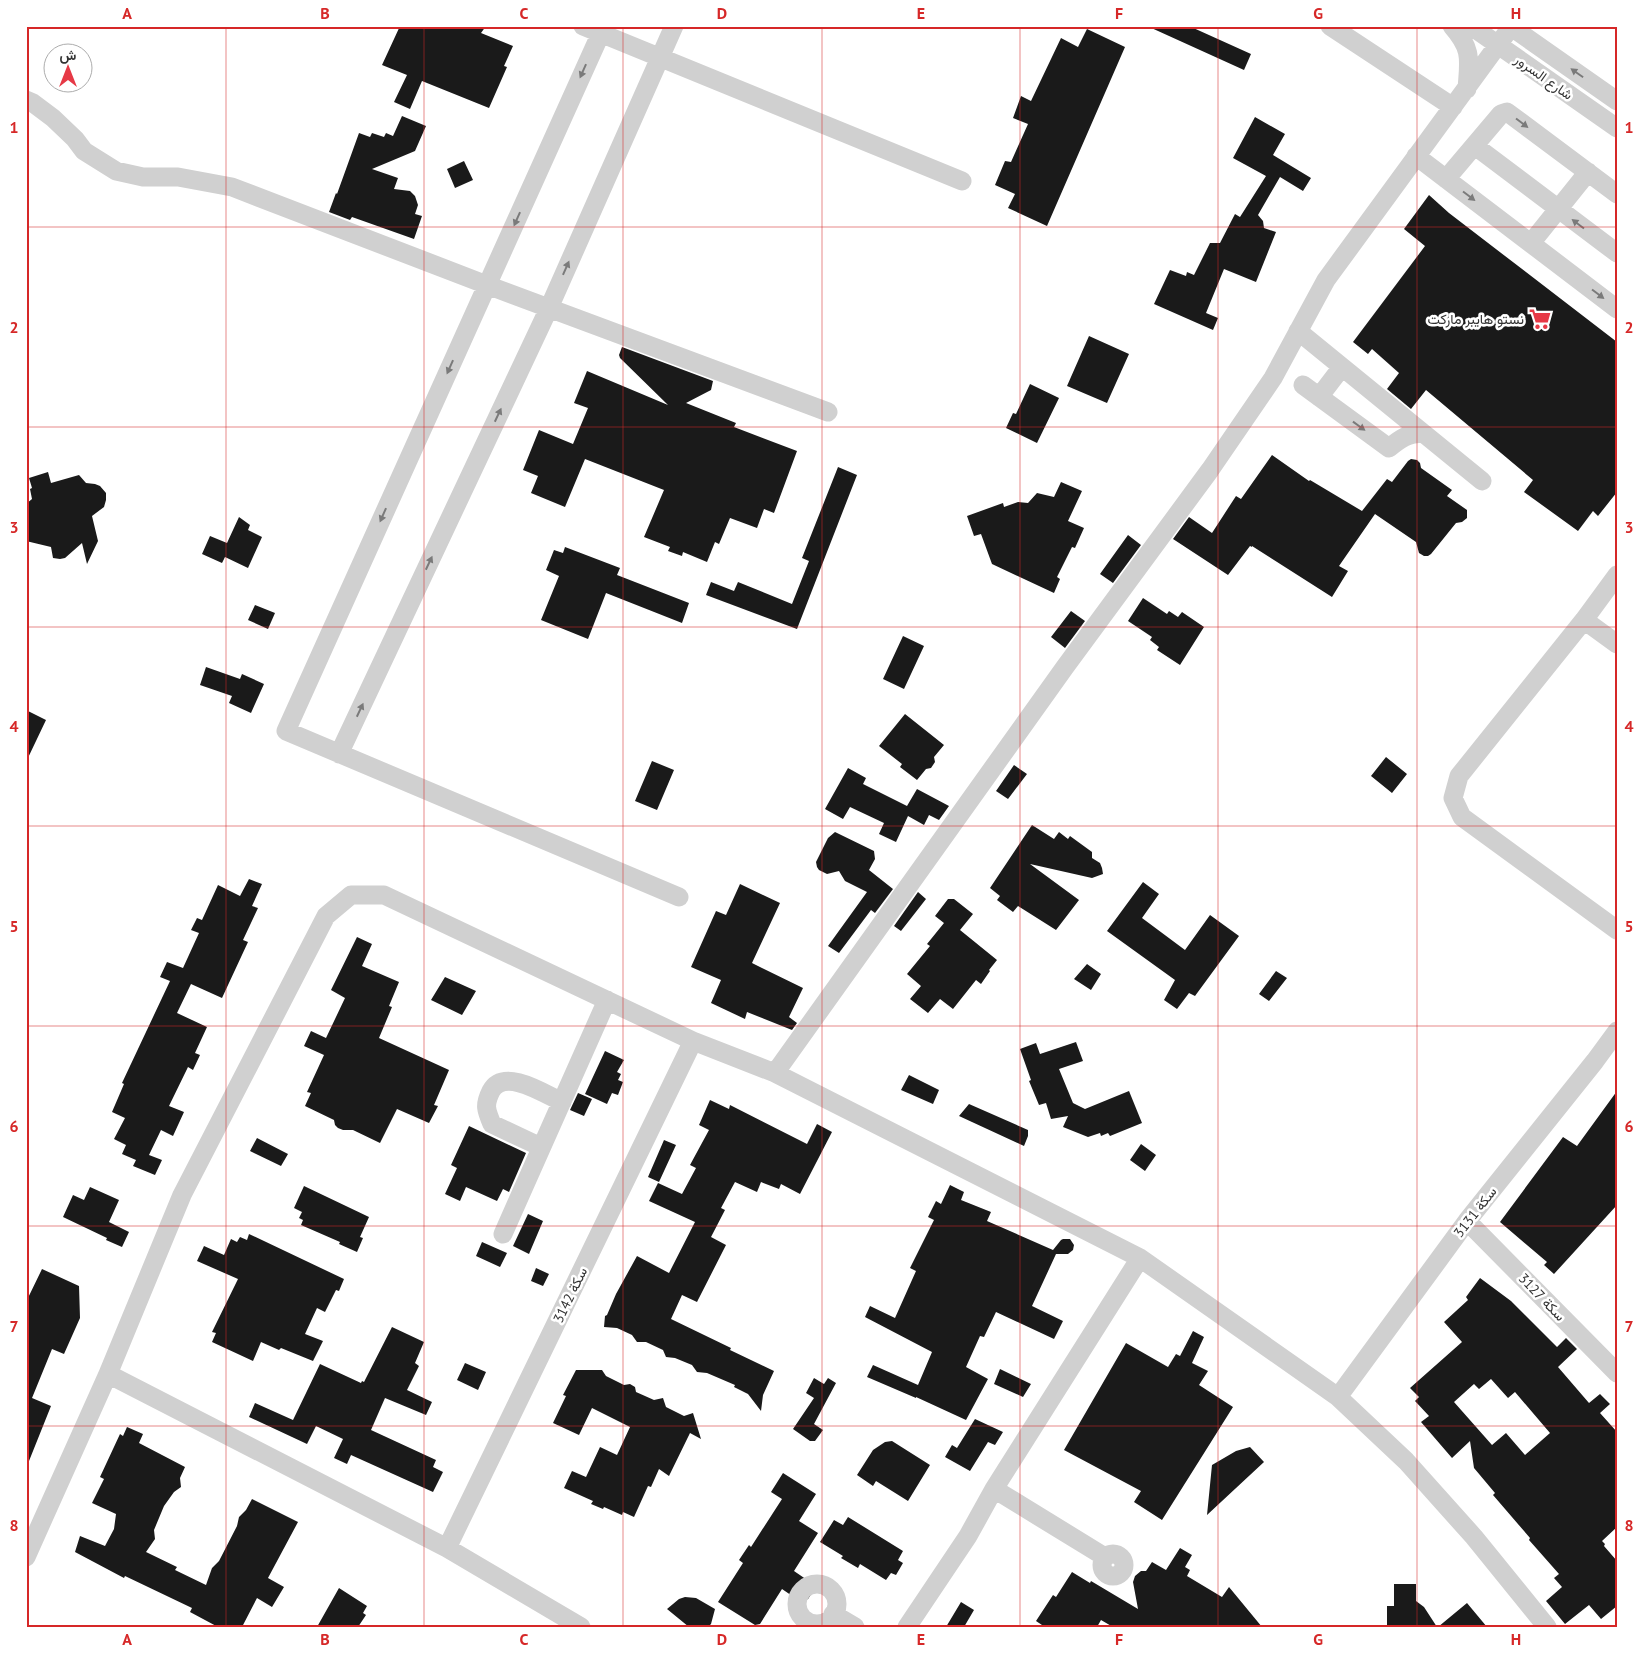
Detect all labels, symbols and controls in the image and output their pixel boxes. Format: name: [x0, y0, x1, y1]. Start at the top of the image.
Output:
text: A: [122, 3, 132, 23]
text: B: [320, 3, 330, 23]
text: C: [520, 3, 529, 23]
text: D: [717, 3, 727, 23]
text: E: [917, 3, 925, 23]
text: F: [1115, 3, 1123, 23]
text: G: [1313, 3, 1323, 23]
text: H: [1511, 3, 1521, 23]
north arrow: [42, 42, 92, 92]
text: ش: [60, 46, 77, 64]
street label: شارع السرور: [1509, 50, 1577, 105]
one-way arrow: [579, 64, 587, 78]
one-way arrow: [1570, 68, 1584, 78]
text: 1: [9, 117, 19, 137]
one-way arrow: [1515, 117, 1528, 128]
text: 1: [1624, 117, 1634, 137]
one-way arrow: [1462, 191, 1475, 201]
one-way arrow: [512, 212, 520, 226]
one-way arrow: [1572, 218, 1585, 229]
one-way arrow: [563, 261, 571, 275]
one-way arrow: [1591, 289, 1604, 300]
supermarket icon: نستو هايبر ماركت: [1527, 306, 1553, 332]
place label: نستو هايبر ماركت: [1428, 310, 1524, 328]
text: 2: [9, 317, 19, 337]
text: 2: [1624, 317, 1634, 337]
one-way arrow: [446, 360, 454, 374]
one-way arrow: [494, 408, 503, 423]
one-way arrow: [1352, 421, 1366, 431]
one-way arrow: [379, 508, 387, 522]
text: 3: [9, 517, 19, 537]
text: 3: [1624, 517, 1634, 537]
one-way arrow: [425, 555, 433, 570]
one-way arrow: [356, 702, 364, 717]
text: 4: [9, 716, 19, 736]
text: 4: [1624, 716, 1634, 736]
text: 5: [9, 916, 19, 936]
text: 5: [1624, 916, 1634, 936]
text: 6: [9, 1116, 19, 1136]
text: 6: [1624, 1116, 1634, 1136]
street label: سكة 3131: [1450, 1183, 1500, 1241]
street label: سكة 3142: [549, 1264, 591, 1326]
street label: سكة 3127: [1515, 1269, 1569, 1325]
text: 7: [9, 1316, 19, 1336]
text: 7: [1624, 1316, 1634, 1336]
text: 8: [9, 1515, 19, 1535]
text: 8: [1624, 1515, 1634, 1535]
text: A: [122, 1629, 132, 1649]
text: B: [320, 1629, 330, 1649]
text: C: [520, 1629, 529, 1649]
text: D: [717, 1629, 727, 1649]
text: E: [917, 1629, 925, 1649]
text: F: [1115, 1629, 1123, 1649]
text: G: [1313, 1629, 1323, 1649]
text: H: [1511, 1629, 1521, 1649]

